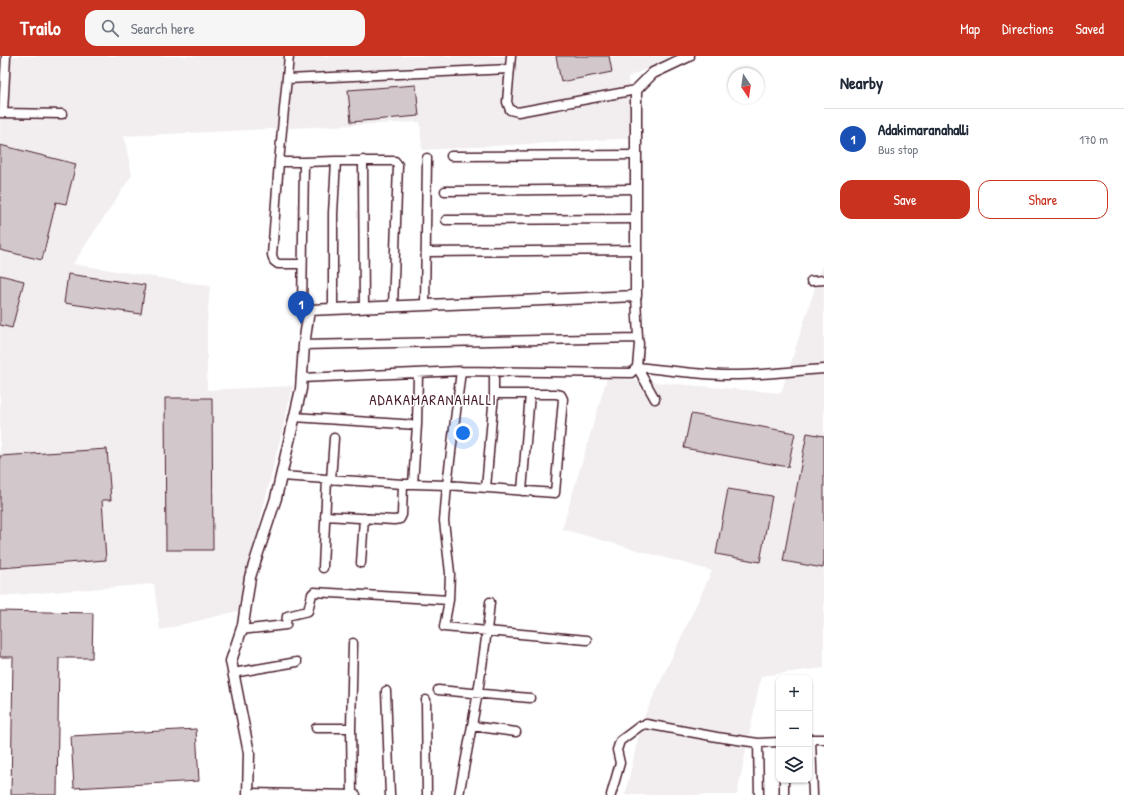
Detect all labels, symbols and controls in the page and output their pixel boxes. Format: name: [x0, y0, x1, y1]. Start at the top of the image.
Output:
search box: [85, 10, 365, 46]
text: Trailo: [20, 15, 61, 41]
icon: search: [99, 17, 121, 39]
text: Search here: [131, 18, 195, 39]
text: Map: [960, 19, 980, 38]
text: Directions: [1002, 19, 1053, 38]
text: Saved: [1075, 19, 1104, 38]
north arrow: [728, 68, 764, 104]
text: Nearby: [840, 71, 883, 94]
text: Adakimaranahalli: [878, 119, 969, 140]
text: 1: [851, 130, 855, 148]
text: 170 m: [1079, 130, 1108, 148]
text: Bus stop: [878, 140, 918, 158]
button: Save: [840, 180, 970, 219]
button: Share: [978, 180, 1108, 219]
pin: 1: [288, 291, 314, 324]
district label: ADAKAMARANAHALLI: [369, 389, 497, 410]
your location: [453, 423, 473, 443]
map controls: [776, 675, 812, 783]
button: +: [776, 675, 812, 711]
button: −: [776, 711, 812, 747]
button: layers: [776, 747, 812, 783]

